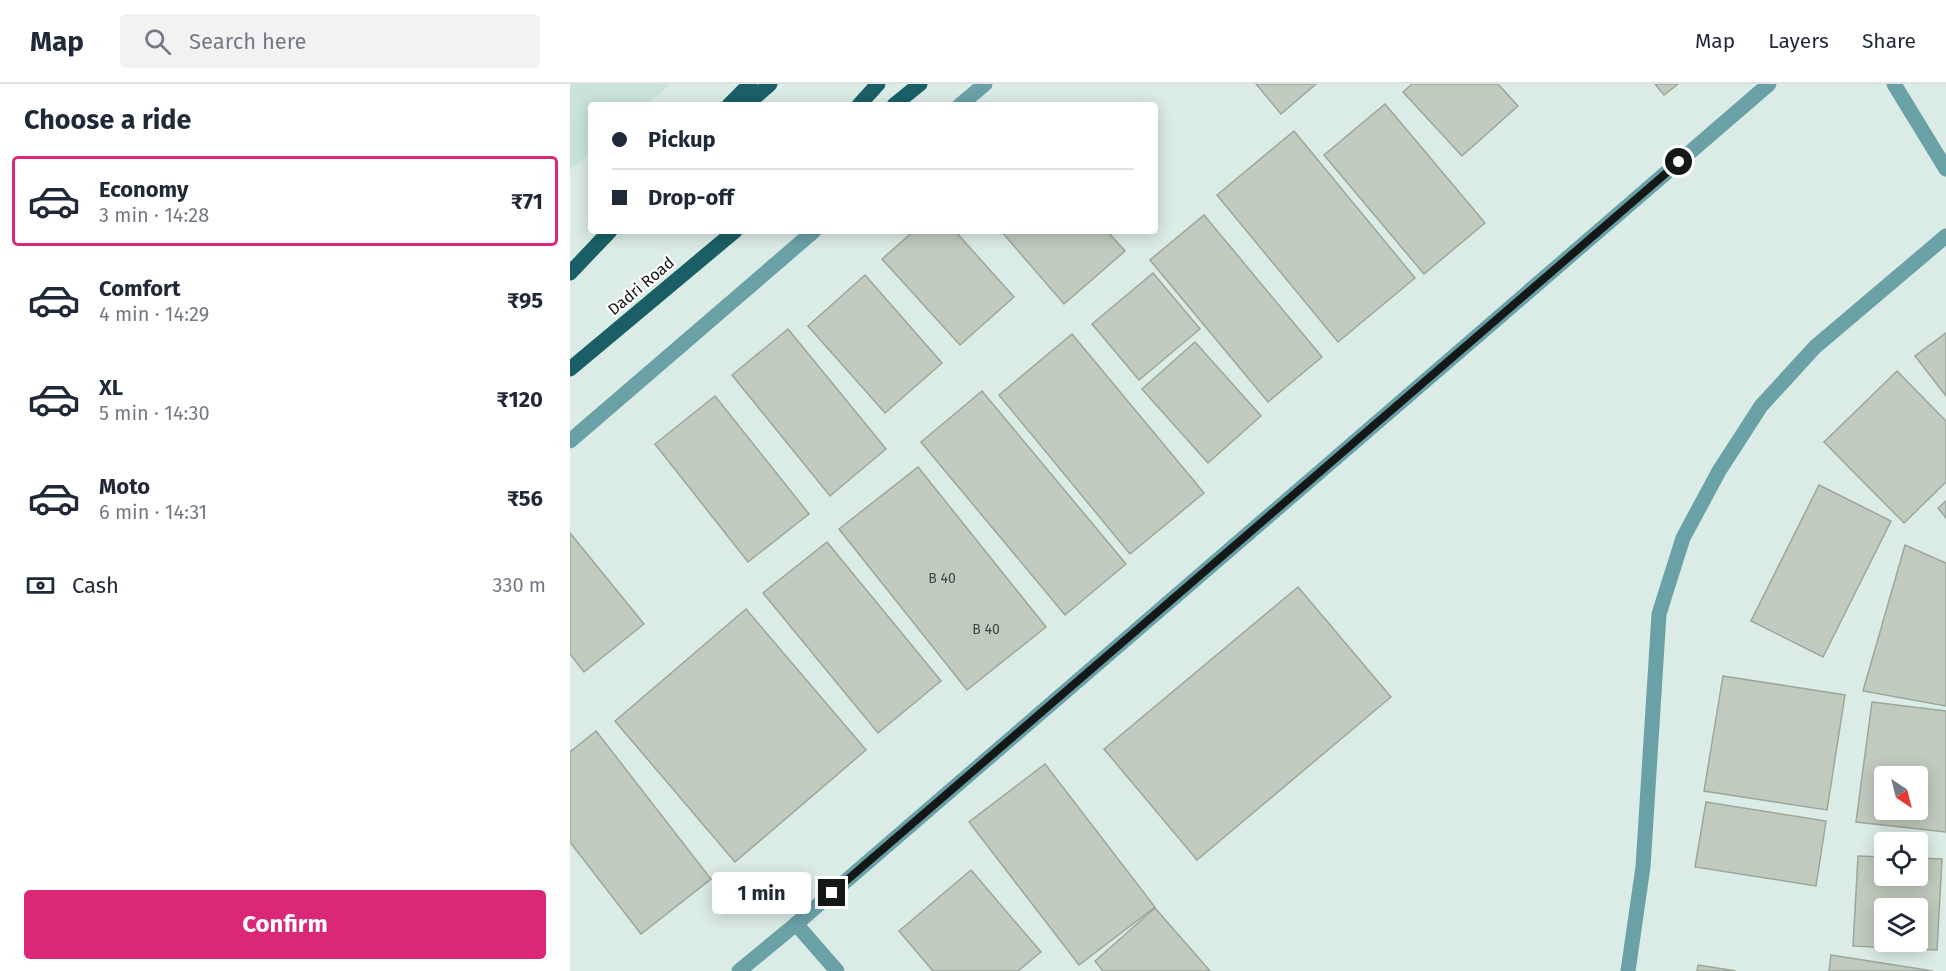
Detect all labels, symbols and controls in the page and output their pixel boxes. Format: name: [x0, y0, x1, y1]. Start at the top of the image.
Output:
search box: [120, 14, 540, 68]
text: Map: [30, 25, 84, 58]
icon: search: [141, 25, 174, 58]
text: Search here: [189, 28, 307, 55]
text: Map: [1695, 28, 1735, 54]
text: Layers: [1768, 28, 1829, 54]
text: Share: [1862, 28, 1916, 54]
text: Choose a ride: [24, 104, 191, 136]
text: Pickup: [648, 126, 716, 153]
route start: [1665, 148, 1692, 175]
icon: car: [27, 174, 81, 228]
text: Economy: [99, 176, 188, 203]
text: Drop-off: [648, 184, 734, 211]
text: ₹71: [511, 188, 543, 215]
text: 3 min · 14:28: [99, 203, 209, 227]
street label: Dadri Road: [604, 253, 678, 319]
icon: car: [27, 273, 81, 327]
text: Comfort: [99, 275, 180, 302]
text: ₹95: [507, 287, 543, 314]
text: 4 min · 14:29: [99, 302, 209, 326]
icon: car: [27, 372, 81, 426]
text: XL: [99, 374, 123, 401]
text: ₹120: [497, 386, 543, 413]
text: 5 min · 14:30: [99, 401, 210, 425]
icon: car: [27, 471, 81, 525]
text: Moto: [99, 473, 150, 500]
text: ₹56: [507, 485, 543, 512]
text: 6 min · 14:31: [99, 500, 207, 524]
icon: cash: [24, 569, 57, 602]
house number: B 40: [928, 570, 956, 587]
text: Cash: [72, 572, 119, 599]
text: 330 m: [492, 573, 546, 597]
house number: B 40: [972, 621, 1000, 638]
north arrow: [1874, 766, 1928, 820]
map controls: [1874, 766, 1928, 952]
button: locate: [1874, 832, 1928, 886]
callout: 1 min: [712, 872, 811, 914]
route end: [818, 879, 845, 906]
text: 1 min: [737, 881, 786, 905]
button: Confirm: [24, 890, 546, 959]
button: layers: [1874, 898, 1928, 952]

